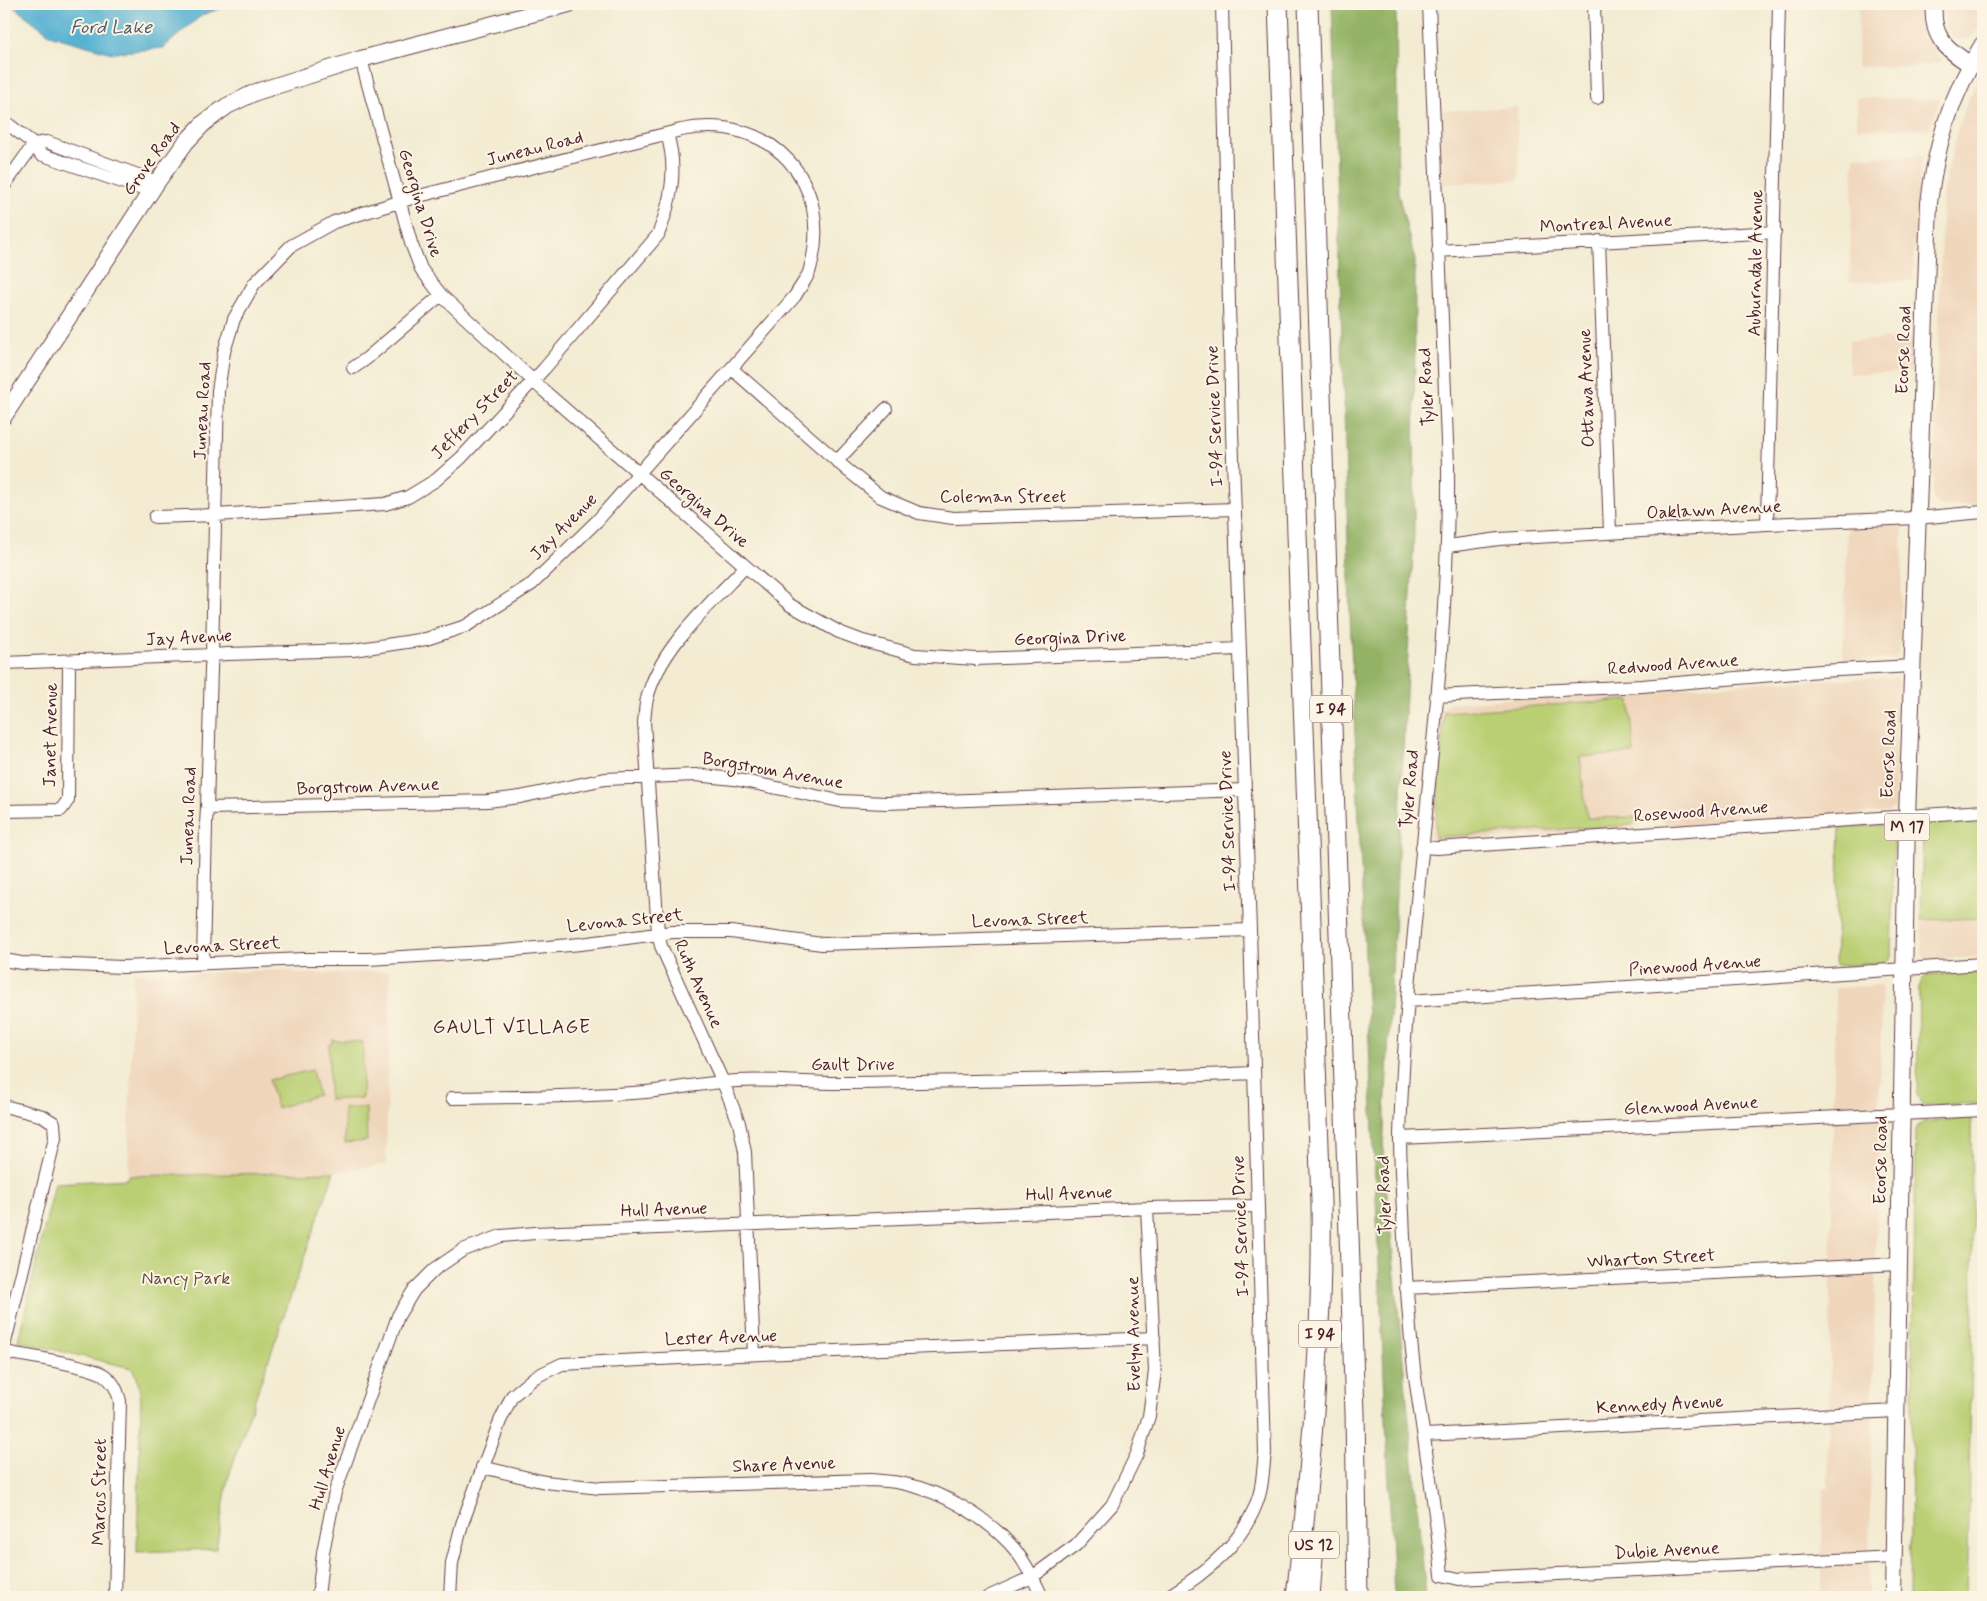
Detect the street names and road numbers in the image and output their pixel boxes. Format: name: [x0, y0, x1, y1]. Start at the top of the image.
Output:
street label: Grove Road: [117, 117, 187, 201]
street label: Juneau Road: [484, 125, 586, 173]
street label: Georgina Drive: [391, 146, 448, 261]
street label: Auburndale Avenue: [1743, 189, 1769, 337]
street label: Montreal Avenue: [1539, 209, 1673, 239]
street label: Ecorse Road: [1890, 305, 1918, 395]
street label: Ottawa Avenue: [1573, 328, 1601, 448]
street label: I-94 Service Drive: [1201, 345, 1229, 487]
street label: Tyler Road: [1413, 347, 1441, 427]
street label: Juneau Road: [188, 361, 218, 461]
street label: Jeffery Street: [426, 365, 524, 465]
street label: Georgina Drive: [653, 462, 754, 555]
street label: Coleman Street: [940, 485, 1067, 509]
street label: Jay Avenue: [525, 488, 603, 566]
street label: Oaklawn Avenue: [1646, 494, 1782, 526]
street label: Jay Avenue: [145, 624, 233, 652]
street label: Georgina Drive: [1013, 624, 1127, 653]
street label: Redwood Avenue: [1607, 648, 1739, 682]
street label: Janet Avenue: [38, 682, 64, 788]
road number: I 94: [1310, 696, 1352, 722]
street label: Ecorse Road: [1875, 709, 1903, 799]
street label: Borgstrom Avenue: [700, 747, 846, 796]
street label: Tyler Road: [1395, 749, 1425, 829]
street label: I-94 Service Drive: [1214, 750, 1242, 892]
street label: Juneau Road: [175, 766, 203, 866]
street label: Borgstrom Avenue: [296, 773, 440, 802]
street label: Rosewood Avenue: [1633, 795, 1769, 829]
road number: M 17: [1884, 814, 1930, 840]
street label: Levona Street: [566, 903, 685, 939]
street label: Levona Street: [971, 906, 1089, 934]
street label: Levona Street: [163, 931, 281, 961]
street label: Ruth Avenue: [668, 936, 728, 1032]
street label: Pinewood Avenue: [1628, 949, 1762, 983]
street label: Gault Drive: [811, 1053, 895, 1077]
street label: Glenwood Avenue: [1623, 1090, 1759, 1122]
street label: Ecorse Road: [1868, 1115, 1894, 1205]
street label: I-94 Service Drive: [1227, 1155, 1255, 1297]
street label: Tyler Road: [1372, 1155, 1398, 1235]
street label: Hull Avenue: [1025, 1180, 1113, 1208]
street label: Hull Avenue: [620, 1196, 708, 1224]
street label: Wharton Street: [1586, 1244, 1716, 1274]
street label: Evelyn Avenue: [1121, 1276, 1147, 1392]
road number: I 94: [1299, 1320, 1341, 1348]
street label: Lester Avenue: [664, 1324, 778, 1352]
street label: Kennedy Avenue: [1596, 1390, 1724, 1420]
street label: Hull Avenue: [304, 1423, 352, 1513]
street label: Marcus Street: [87, 1438, 113, 1546]
street label: Share Avenue: [732, 1451, 836, 1479]
road number: US 12: [1289, 1532, 1339, 1558]
street label: Dubie Avenue: [1614, 1536, 1720, 1566]

